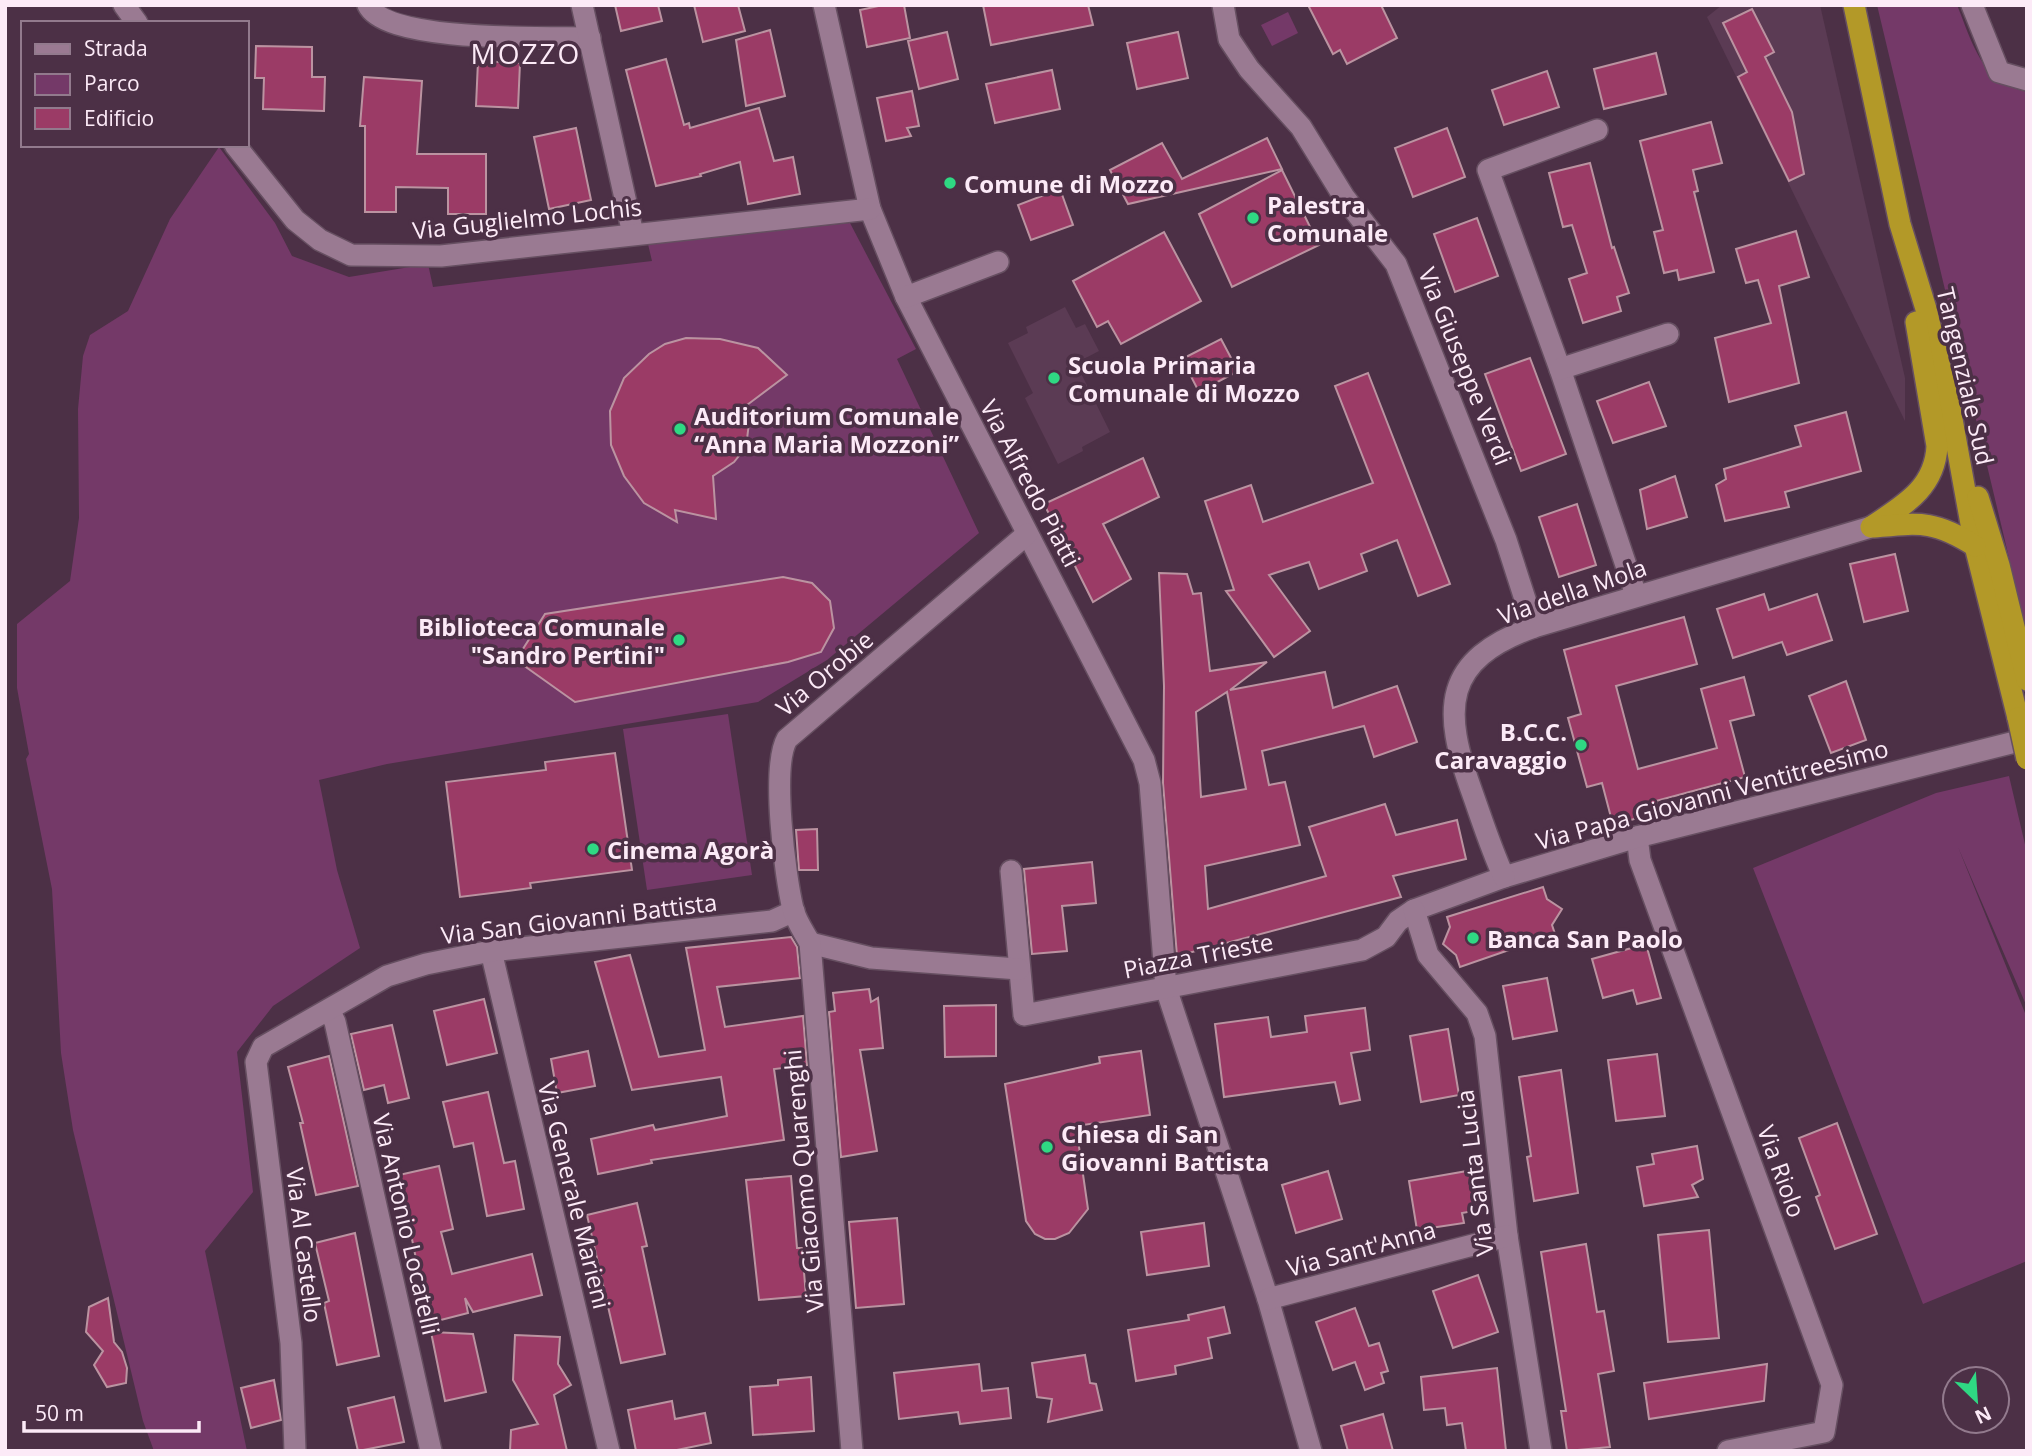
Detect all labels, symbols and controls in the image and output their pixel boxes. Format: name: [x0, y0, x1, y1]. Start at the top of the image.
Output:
legend: [21, 21, 248, 147]
text: Strada: [84, 34, 148, 62]
district label: MOZZO: [471, 34, 581, 72]
text: Parco: [84, 69, 140, 97]
text: Edificio: [84, 104, 154, 132]
place label: Comune di Mozzo: [964, 167, 1174, 200]
marker: Comune di Mozzo: [942, 175, 958, 191]
place label: Palestra Comunale: [1267, 188, 1388, 249]
street label: Via Guglielmo Lochis: [411, 190, 643, 246]
marker: Palestra Comunale: [1245, 210, 1261, 226]
street label: Via Giuseppe Verdi: [1411, 262, 1521, 470]
street label: Tangenziale Sud: [1930, 284, 2002, 468]
place label: Scuola Primaria Comunale di Mozzo: [1068, 348, 1300, 409]
marker: Scuola Primaria Comunale di Mozzo: [1046, 370, 1062, 386]
street label: Via Alfredo Piatti: [973, 394, 1089, 572]
place label: Auditorium Comunale “Anna Maria Mozzoni”: [694, 399, 959, 460]
marker: Auditorium Comunale “Anna Maria Mozzoni”: [672, 421, 688, 437]
street label: Via della Mola: [1493, 550, 1651, 632]
place label: Biblioteca Comunale "Sandro Pertini": [418, 610, 665, 671]
street label: Via Orobie: [769, 623, 879, 723]
marker: Biblioteca Comunale "Sandro Pertini": [671, 632, 687, 648]
place label: B.C.C. Caravaggio: [1434, 715, 1567, 776]
street label: Via Papa Giovanni Ventitreesimo: [1532, 731, 1892, 857]
marker: B.C.C. Caravaggio: [1573, 737, 1589, 753]
place label: Cinema Agorà: [607, 833, 774, 866]
marker: Cinema Agorà: [585, 841, 601, 857]
street label: Via San Giovanni Battista: [439, 885, 719, 951]
place label: Banca San Paolo: [1487, 922, 1683, 955]
street label: Piazza Trieste: [1120, 924, 1276, 986]
marker: Banca San Paolo: [1465, 930, 1481, 946]
street label: Via Giacomo Quarenghi: [775, 1048, 831, 1314]
street label: Via Generale Marieni: [531, 1078, 619, 1312]
street label: Via Santa Lucia: [1447, 1088, 1501, 1258]
street label: Via Antonio Locatelli: [365, 1110, 449, 1338]
place label: Chiesa di San Giovanni Battista: [1061, 1117, 1269, 1178]
street label: Via Riolo: [1750, 1120, 1814, 1222]
marker: Chiesa di San Giovanni Battista: [1039, 1139, 1055, 1155]
street label: Via Al Castello: [279, 1166, 331, 1324]
street label: Via Sant'Anna: [1283, 1212, 1439, 1284]
north arrow: [1941, 1365, 2011, 1435]
scale bar: [24, 1390, 200, 1434]
text: 50 m: [35, 1399, 84, 1427]
text: N: [1971, 1400, 1996, 1430]

